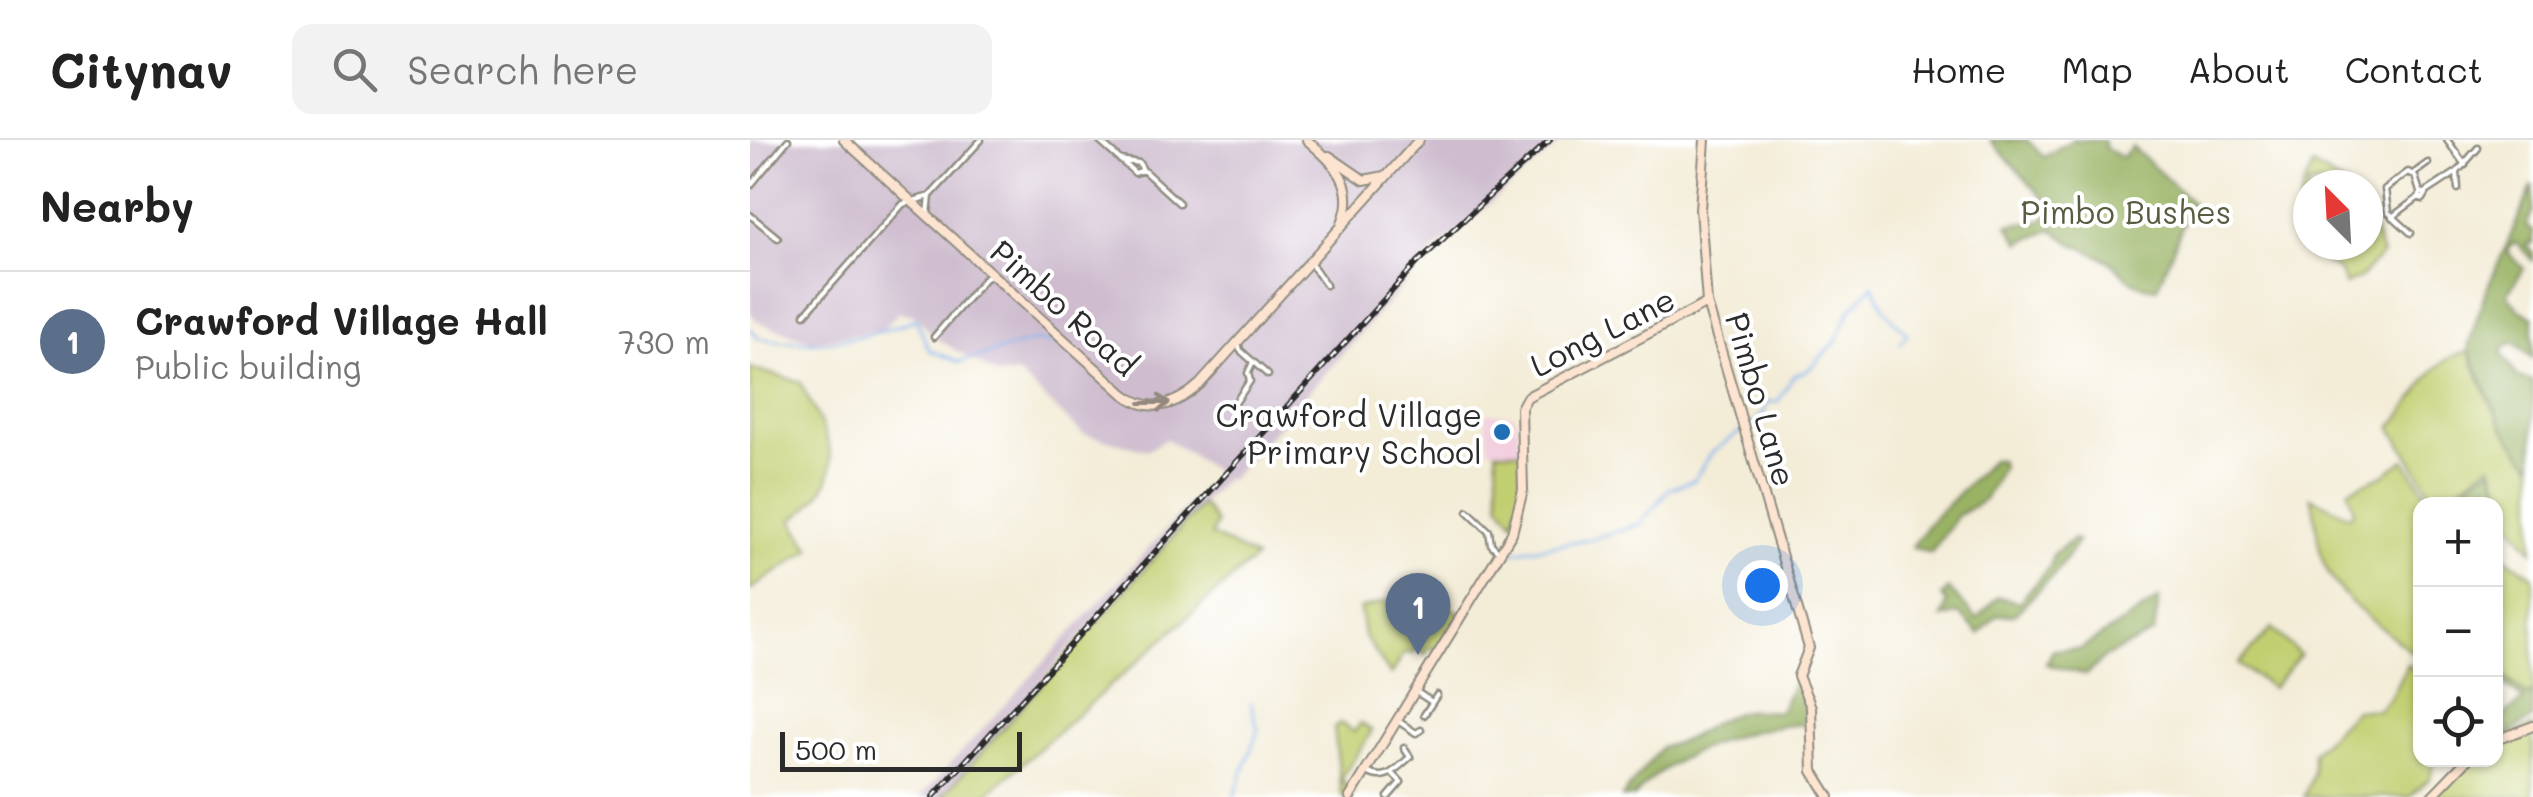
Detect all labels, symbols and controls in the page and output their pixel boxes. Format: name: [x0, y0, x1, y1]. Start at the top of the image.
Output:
search box: [292, 24, 992, 114]
text: Citynav: [50, 38, 232, 100]
icon: search: [327, 42, 382, 97]
text: Search here: [407, 44, 638, 94]
text: Home: [1911, 46, 2007, 92]
text: Map: [2062, 46, 2133, 92]
text: About: [2188, 46, 2290, 92]
text: Contact: [2345, 46, 2483, 92]
north arrow: [2293, 170, 2383, 260]
text: Nearby: [40, 178, 194, 233]
park label: Pimbo Bushes: [2021, 190, 2231, 232]
street label: Pimbo Road: [983, 230, 1147, 384]
street label: Long Lane: [1523, 277, 1681, 385]
text: Crawford Village Hall: [135, 295, 548, 345]
street label: Pimbo Lane: [1717, 307, 1807, 491]
text: 1: [65, 320, 80, 362]
text: 730 m: [618, 320, 710, 362]
text: Public building: [135, 345, 361, 387]
place label: Crawford Village Primary School: [1216, 393, 1482, 473]
one-way arrow: [1138, 394, 1171, 412]
marker: Crawford Village Primary School: [1491, 421, 1513, 443]
map controls: [2413, 497, 2503, 767]
button: +: [2413, 497, 2503, 587]
your location: [1737, 560, 1788, 611]
pin: 1: [1386, 572, 1450, 655]
button: −: [2413, 587, 2503, 677]
button: locate: [2413, 677, 2503, 767]
scale bar: [780, 727, 1022, 772]
text: 500 m: [795, 731, 877, 767]

